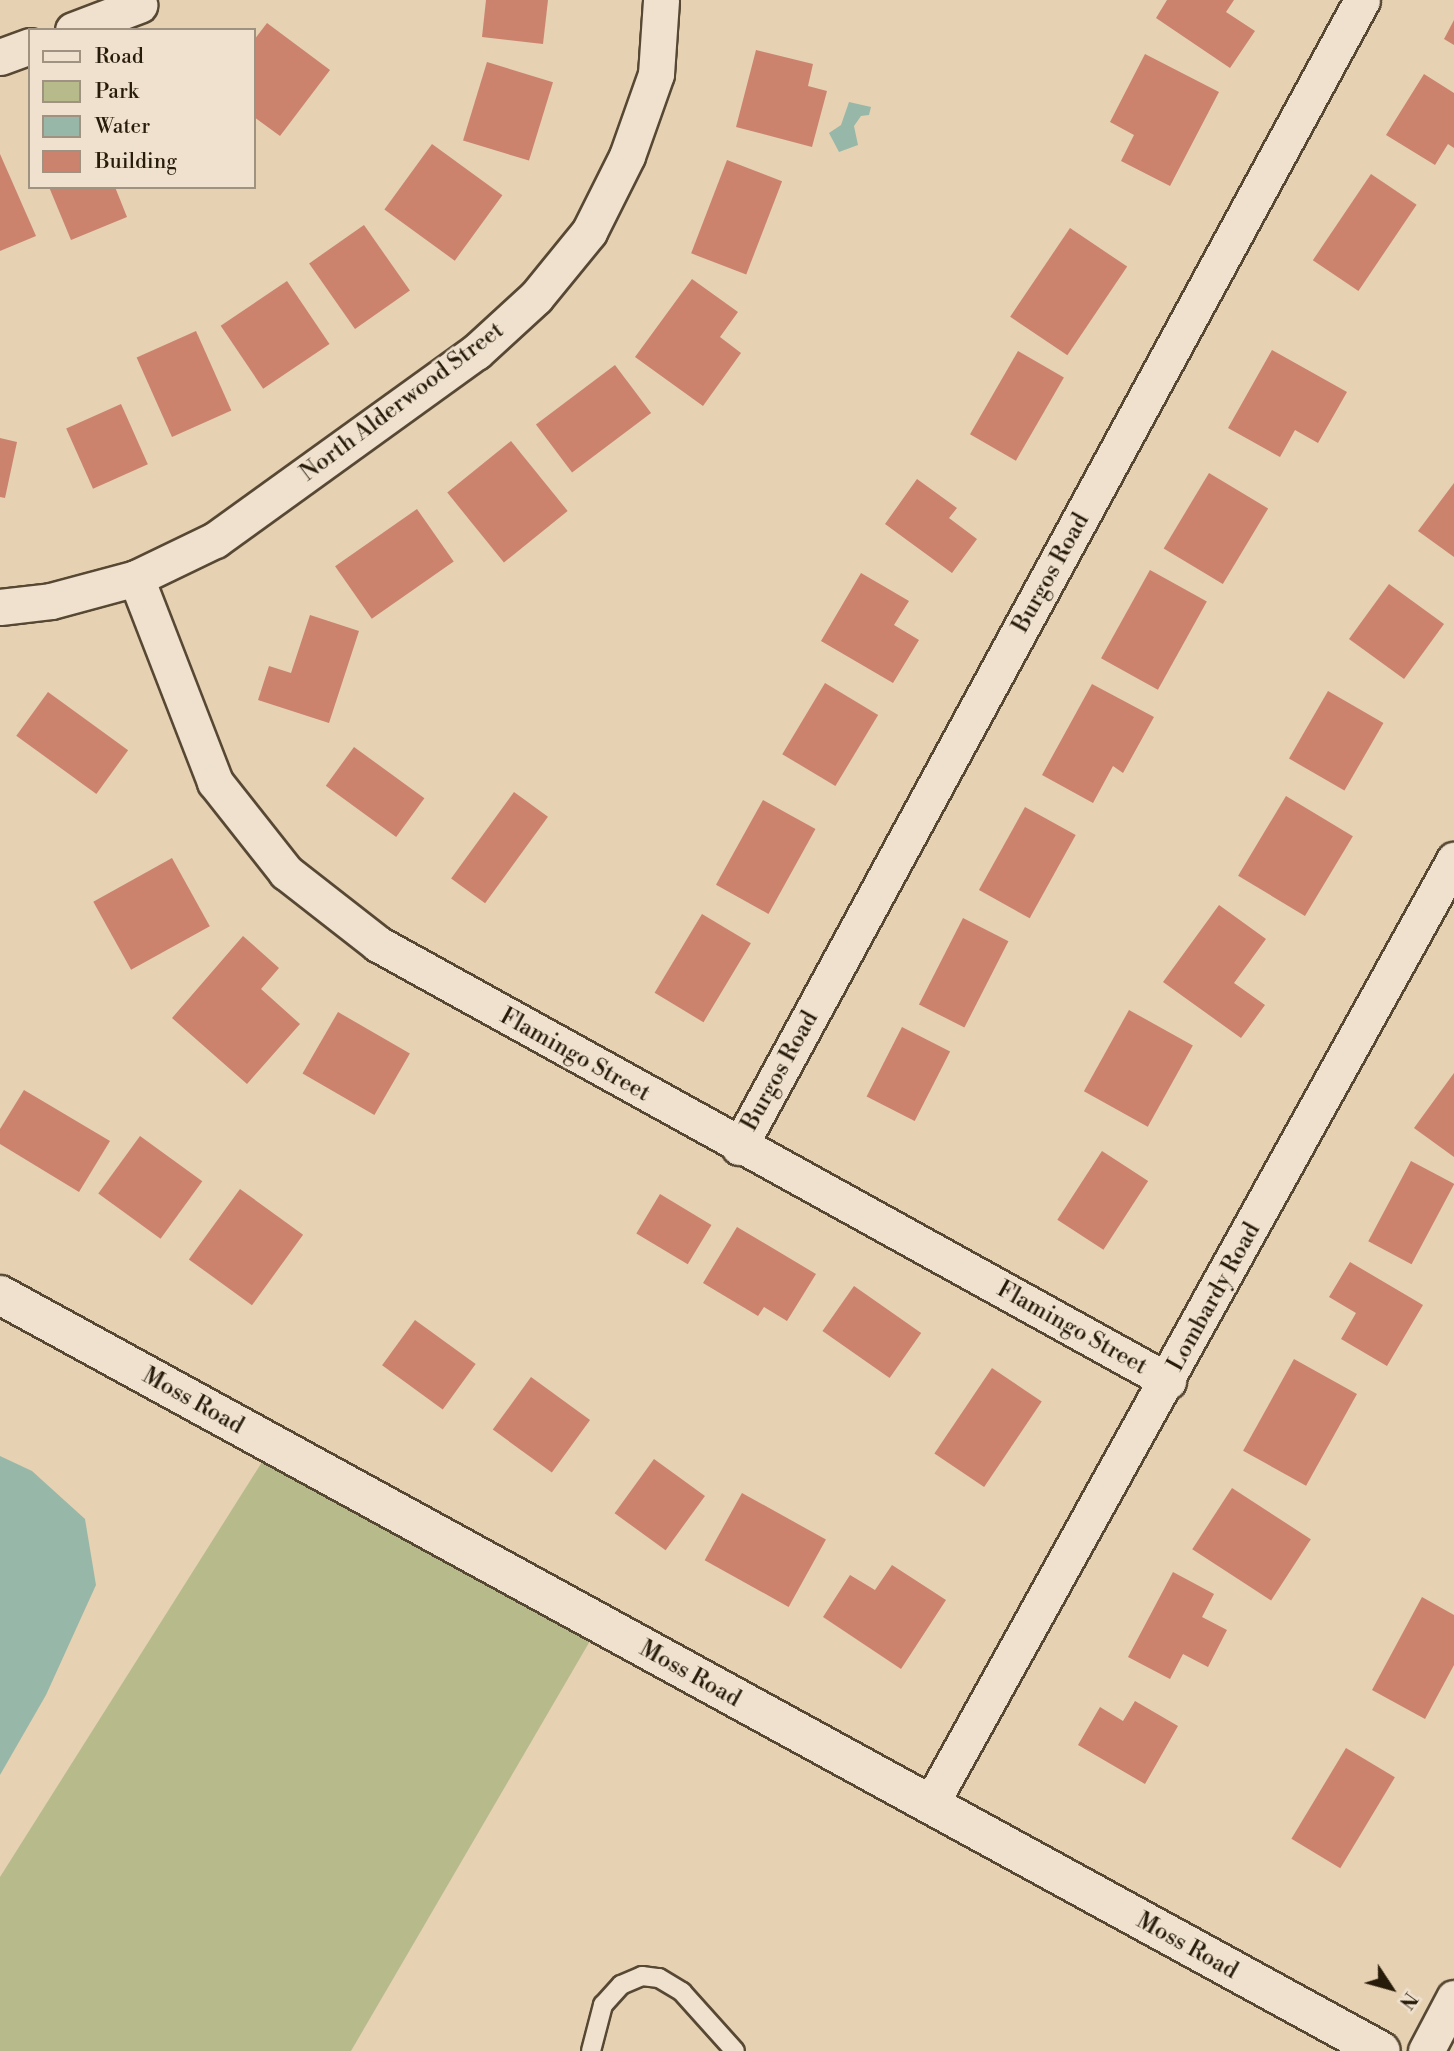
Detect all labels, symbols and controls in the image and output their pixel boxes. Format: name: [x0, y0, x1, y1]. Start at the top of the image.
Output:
legend: [28, 28, 256, 189]
text: Road: [95, 44, 144, 70]
text: Park: [95, 79, 139, 105]
text: Water: [95, 114, 150, 140]
text: Building: [95, 149, 177, 175]
street label: North Alderwood Street: [295, 317, 509, 487]
street label: Burgos Road: [1007, 509, 1095, 637]
street label: Flamingo Street: [495, 1002, 655, 1108]
street label: Burgos Road: [736, 1007, 824, 1135]
street label: Lombardy Road: [1162, 1218, 1266, 1376]
street label: Flamingo Street: [992, 1275, 1152, 1381]
street label: Moss Road: [138, 1362, 248, 1440]
street label: Moss Road: [635, 1635, 745, 1713]
street label: Moss Road: [1132, 1907, 1242, 1985]
north arrow: [1356, 1953, 1426, 2023]
text: N: [1394, 1987, 1422, 2013]

